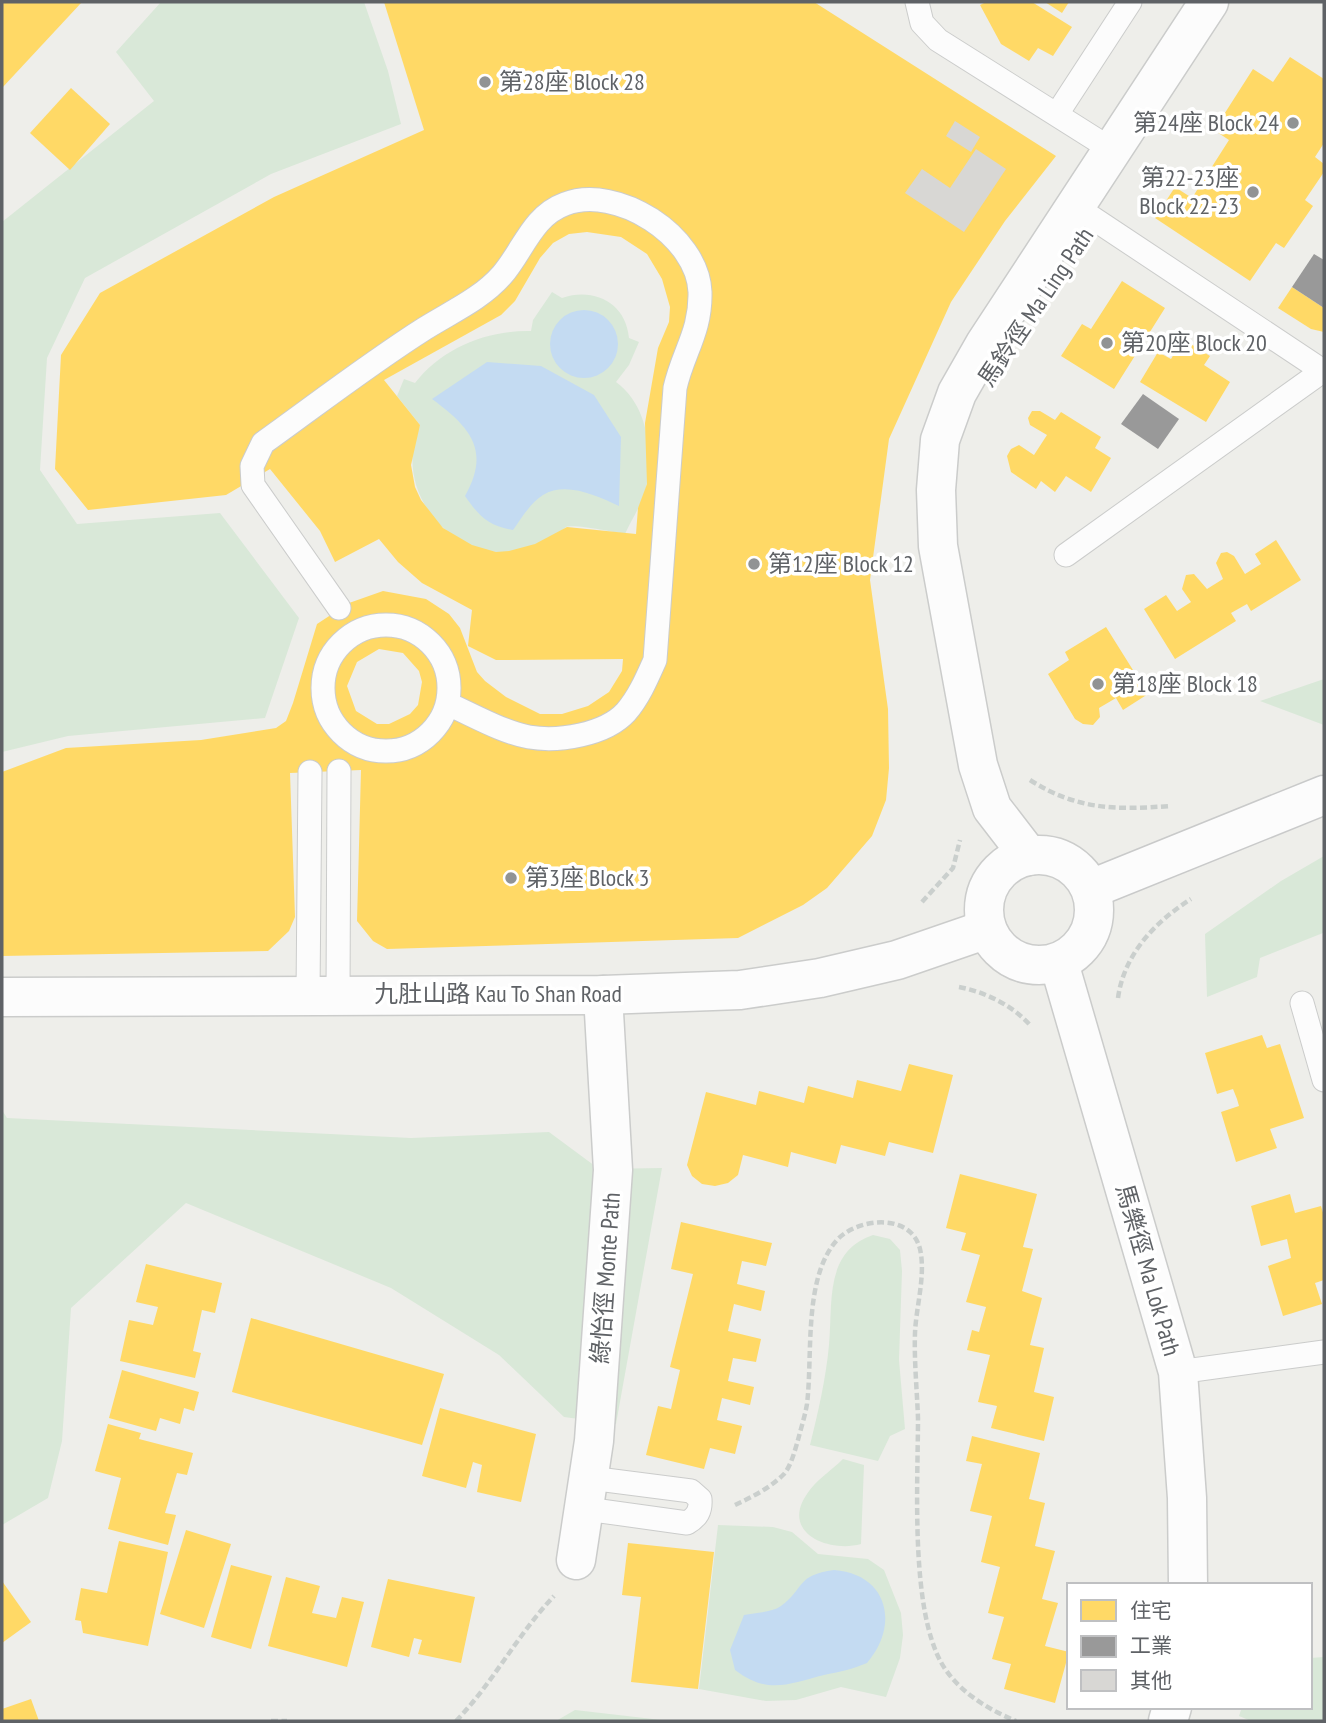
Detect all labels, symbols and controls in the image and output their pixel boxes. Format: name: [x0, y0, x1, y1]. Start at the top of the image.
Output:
place label: 第28座 Block 28: [499, 66, 645, 97]
marker: 第28座 Block 28: [477, 74, 493, 90]
place label: 第24座 Block 24: [1133, 107, 1279, 138]
marker: 第24座 Block 24: [1285, 115, 1301, 131]
place label: 第22-23座 Block 22-23: [1139, 162, 1239, 221]
marker: 第22-23座 Block 22-23: [1245, 184, 1261, 200]
street label: 馬鈴徑 Ma Ling Path: [971, 221, 1100, 392]
place label: 第20座 Block 20: [1121, 327, 1267, 358]
marker: 第20座 Block 20: [1099, 335, 1115, 351]
place label: 第12座 Block 12: [768, 548, 914, 579]
marker: 第12座 Block 12: [746, 556, 762, 572]
place label: 第18座 Block 18: [1112, 668, 1258, 699]
marker: 第18座 Block 18: [1090, 676, 1106, 692]
place label: 第3座 Block 3: [525, 862, 649, 893]
marker: 第3座 Block 3: [503, 870, 519, 886]
street label: 九肚山路 Kau To Shan Road: [374, 978, 622, 1009]
street label: 馬樂徑 Ma Lok Path: [1109, 1180, 1188, 1359]
street label: 綠怡徑 Monte Path: [584, 1191, 627, 1365]
legend: [1067, 1583, 1312, 1709]
text: 住宅: [1130, 1597, 1172, 1624]
text: 工業: [1130, 1632, 1172, 1659]
text: 其他: [1130, 1667, 1172, 1694]

